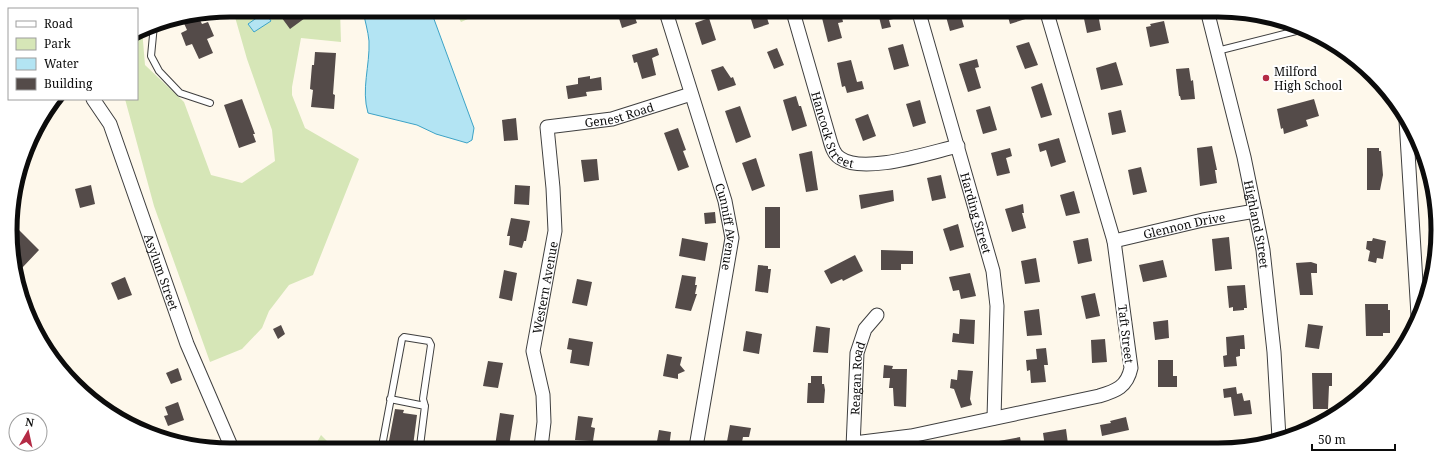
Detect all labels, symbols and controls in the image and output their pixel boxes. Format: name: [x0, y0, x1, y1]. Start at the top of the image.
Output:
legend: [8, 8, 138, 100]
text: Road: [44, 15, 74, 32]
text: Park: [44, 35, 72, 52]
text: Water: [44, 55, 79, 72]
place label: Milford High School: [1274, 63, 1342, 94]
marker: Milford High School: [1261, 73, 1271, 83]
text: Building: [44, 75, 93, 92]
street label: Hancock Street: [808, 89, 856, 172]
street label: Genest Road: [584, 98, 656, 131]
street label: Harding Street: [957, 170, 996, 256]
street label: Highland Street: [1240, 178, 1273, 269]
street label: Cunniff Avenue: [711, 181, 741, 272]
street label: Glennon Drive: [1141, 208, 1227, 242]
street label: Asylum Street: [141, 231, 183, 313]
street label: Western Avenue: [528, 240, 561, 335]
street label: Taft Street: [1114, 304, 1138, 364]
street label: Reagan Road: [846, 338, 869, 415]
north arrow: [8, 412, 48, 452]
text: N: [24, 414, 35, 430]
scale bar: [1312, 426, 1395, 452]
text: 50 m: [1318, 431, 1346, 448]

